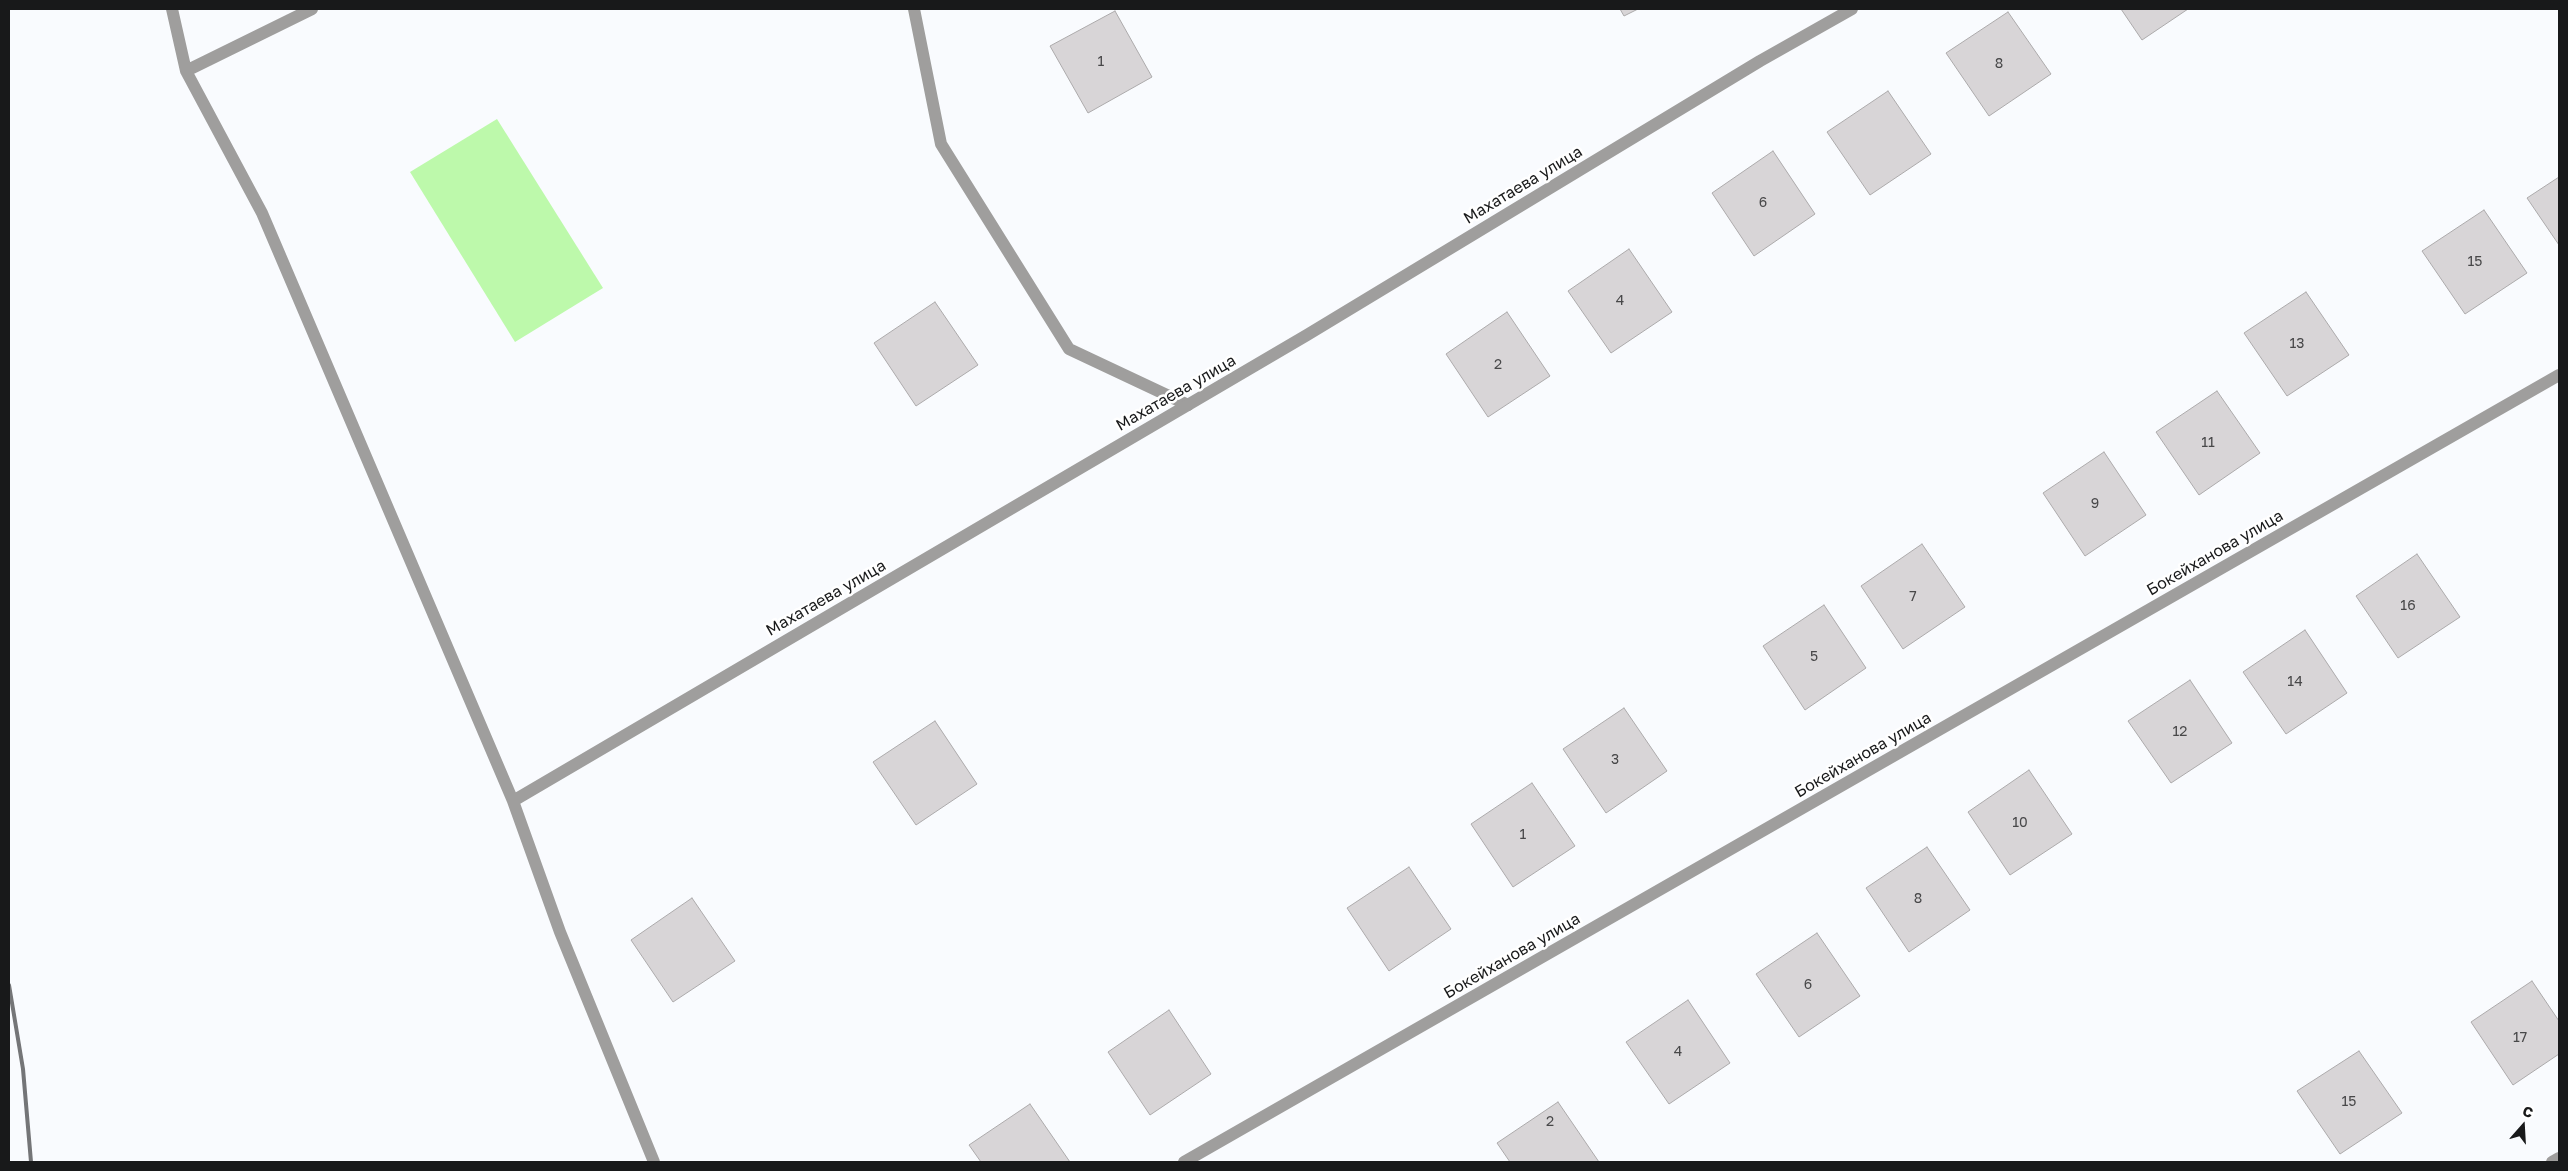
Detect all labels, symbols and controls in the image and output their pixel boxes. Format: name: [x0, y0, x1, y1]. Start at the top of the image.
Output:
house number: 1: [1098, 54, 1104, 70]
house number: 8: [1995, 56, 2003, 72]
street label: Махатаева улица: [1460, 142, 1586, 228]
house number: 6: [1759, 195, 1767, 211]
house number: 15: [2468, 254, 2482, 270]
house number: 4: [1616, 293, 1624, 309]
house number: 13: [2290, 336, 2304, 352]
street label: Махатаева улица: [1113, 351, 1239, 435]
house number: 2: [1494, 357, 1502, 373]
house number: 11: [2201, 435, 2215, 451]
house number: 9: [2091, 496, 2099, 512]
street label: Бокейханова улица: [2143, 506, 2287, 600]
street label: Махатаева улица: [763, 556, 889, 640]
house number: 7: [1909, 589, 1917, 605]
house number: 16: [2400, 598, 2416, 614]
house number: 5: [1810, 649, 1818, 665]
house number: 14: [2287, 674, 2303, 690]
street label: Бокейханова улица: [1791, 708, 1935, 802]
house number: 12: [2173, 724, 2187, 740]
house number: 3: [1611, 752, 1619, 768]
house number: 10: [2012, 815, 2028, 831]
house number: 1: [1520, 827, 1526, 843]
house number: 8: [1914, 891, 1922, 907]
street label: Бокейханова улица: [1440, 909, 1584, 1003]
house number: 6: [1804, 977, 1812, 993]
house number: 17: [2513, 1030, 2527, 1046]
house number: 4: [1674, 1044, 1682, 1060]
house number: 15: [2342, 1094, 2356, 1110]
north arrow: [2498, 1101, 2548, 1151]
text: С: [2521, 1102, 2536, 1121]
house number: 2: [1546, 1114, 1554, 1130]

